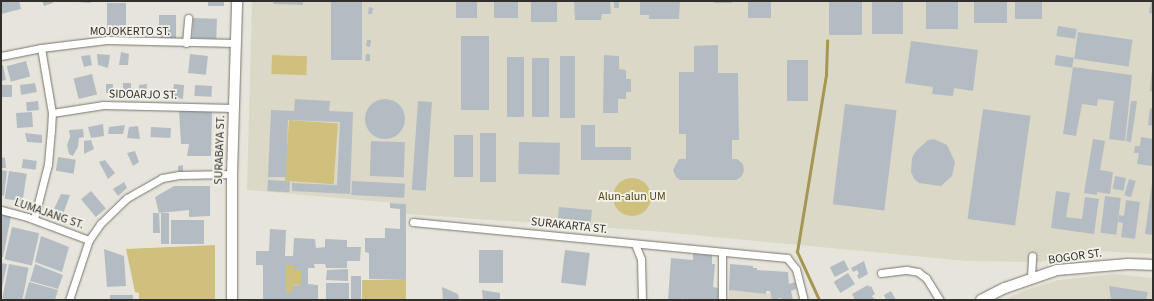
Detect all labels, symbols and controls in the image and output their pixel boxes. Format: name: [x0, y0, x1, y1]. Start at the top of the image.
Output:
street label: MOJOKERTO ST.: [90, 25, 170, 39]
street label: SIDOARJO ST.: [109, 87, 177, 103]
street label: SURABAYA ST.: [212, 115, 228, 185]
park label: Alun-alun UM: [598, 190, 666, 204]
street label: LUMAJANG ST.: [12, 195, 86, 233]
street label: SURAKARTA ST.: [530, 215, 608, 237]
street label: BOGOR ST.: [1047, 246, 1103, 268]

